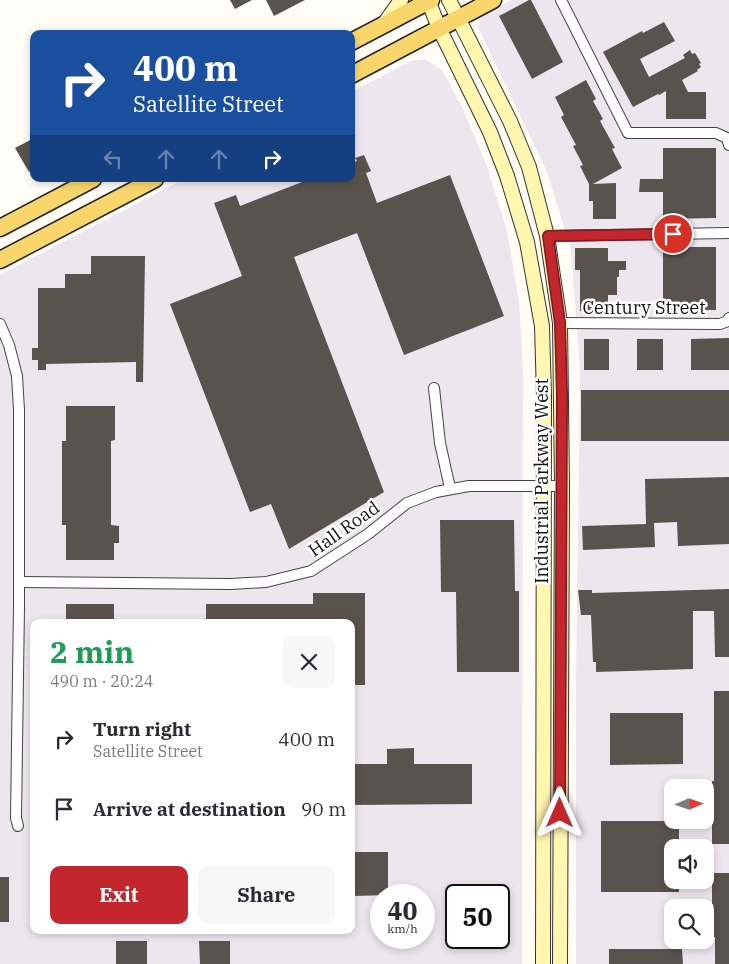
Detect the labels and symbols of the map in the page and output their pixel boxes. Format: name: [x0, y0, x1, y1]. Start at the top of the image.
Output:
pin: [652, 213, 694, 255]
street label: Century Street: [582, 296, 706, 319]
street label: Industrial Parkway West: [530, 378, 553, 584]
street label: Hall Road: [304, 496, 384, 562]
north arrow: [664, 779, 714, 829]
position arrow: [533, 786, 585, 838]
speed limit sign: 50: [445, 884, 510, 949]

